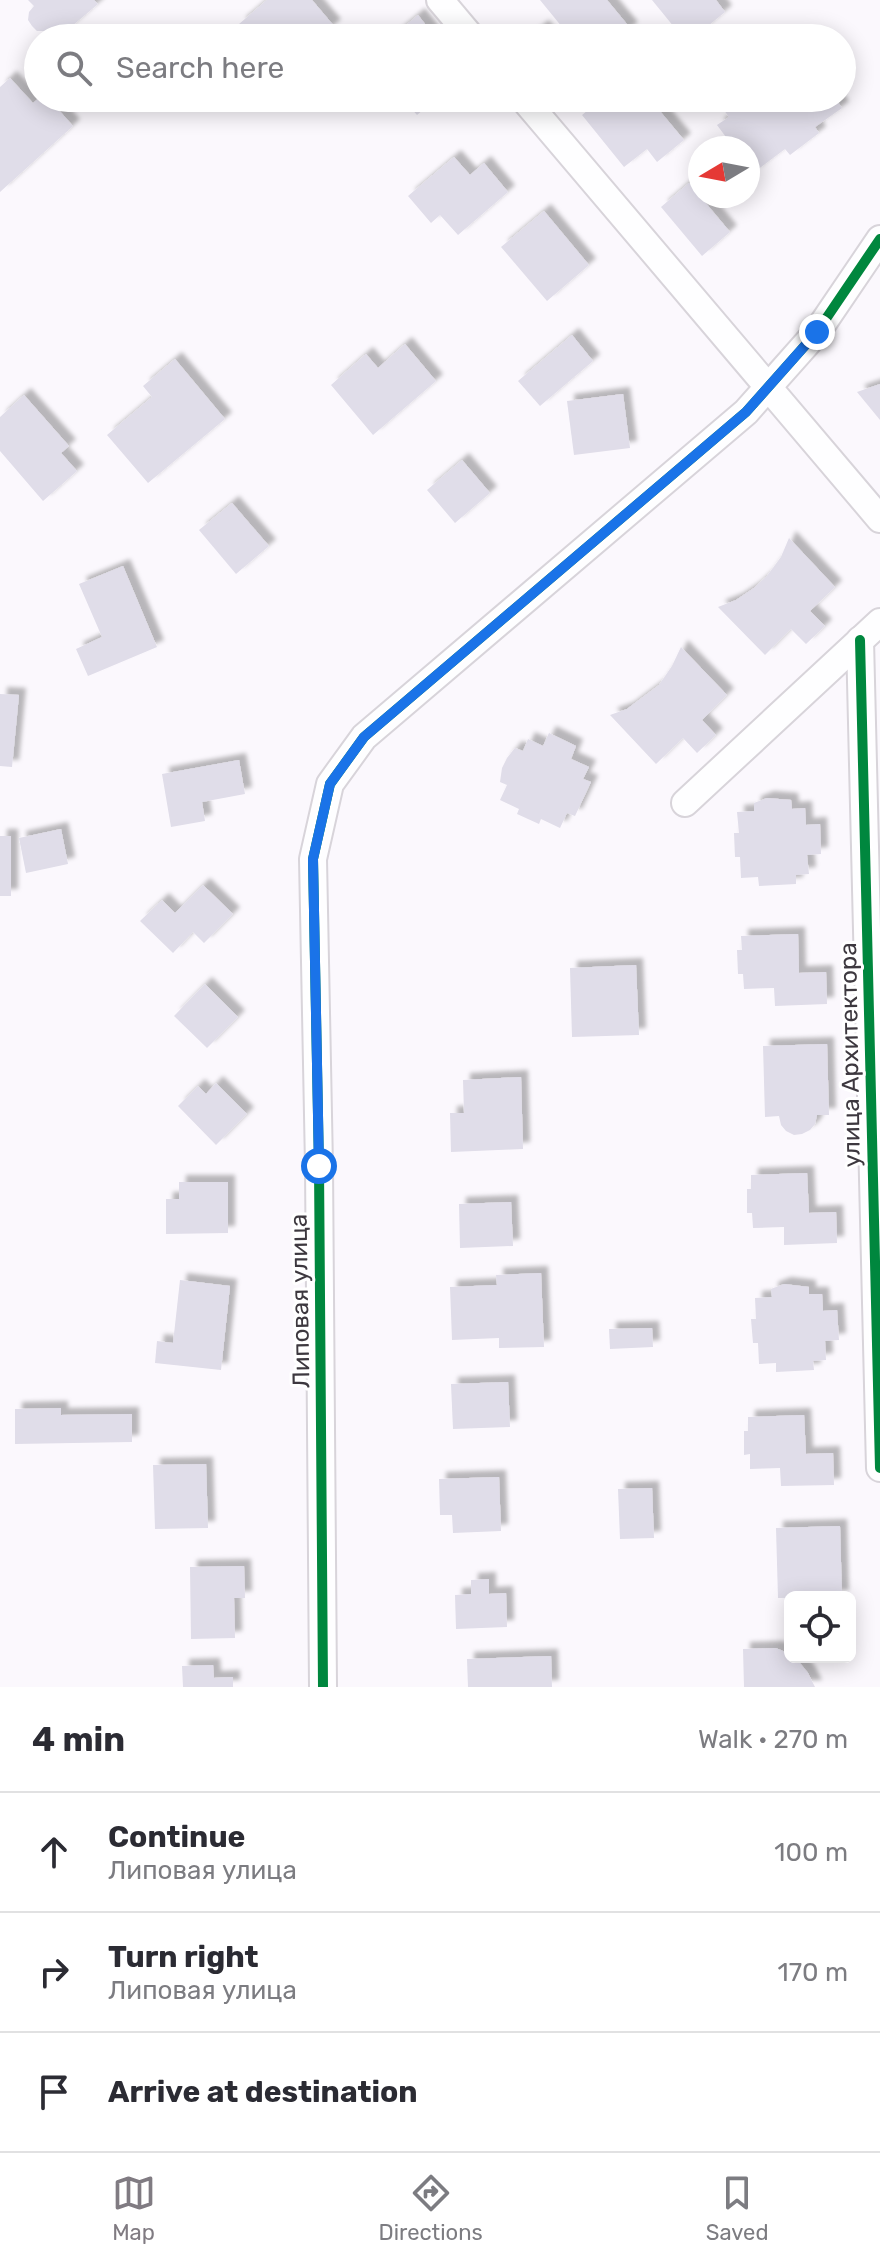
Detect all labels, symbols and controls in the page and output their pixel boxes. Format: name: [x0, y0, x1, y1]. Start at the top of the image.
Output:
search box: [24, 24, 856, 112]
icon: search: [52, 46, 96, 90]
text: Search here: [116, 50, 284, 86]
north arrow: [688, 136, 760, 208]
route end: [799, 314, 835, 350]
street label: улица Архитектора: [834, 942, 866, 1168]
route start: [301, 1148, 337, 1184]
street label: Липовая улица: [284, 1214, 316, 1388]
map controls: [784, 1591, 856, 1663]
button: locate: [784, 1591, 856, 1663]
text: 4 min: [32, 1719, 125, 1760]
text: Walk · 270 m: [698, 1724, 848, 1755]
text: Continue: [108, 1819, 245, 1855]
icon: ahead: [32, 1830, 76, 1874]
text: 100 m: [774, 1837, 848, 1868]
text: Липовая улица: [108, 1855, 297, 1886]
text: Turn right: [108, 1939, 259, 1975]
icon: right: [32, 1950, 76, 1994]
text: 170 m: [778, 1957, 848, 1988]
text: Липовая улица: [108, 1975, 297, 2006]
icon: arrive: [32, 2070, 76, 2114]
text: Arrive at destination: [108, 2074, 418, 2110]
tab: Map: [112, 2171, 156, 2246]
tab: Directions: [379, 2171, 483, 2246]
tab: Saved: [706, 2171, 769, 2246]

